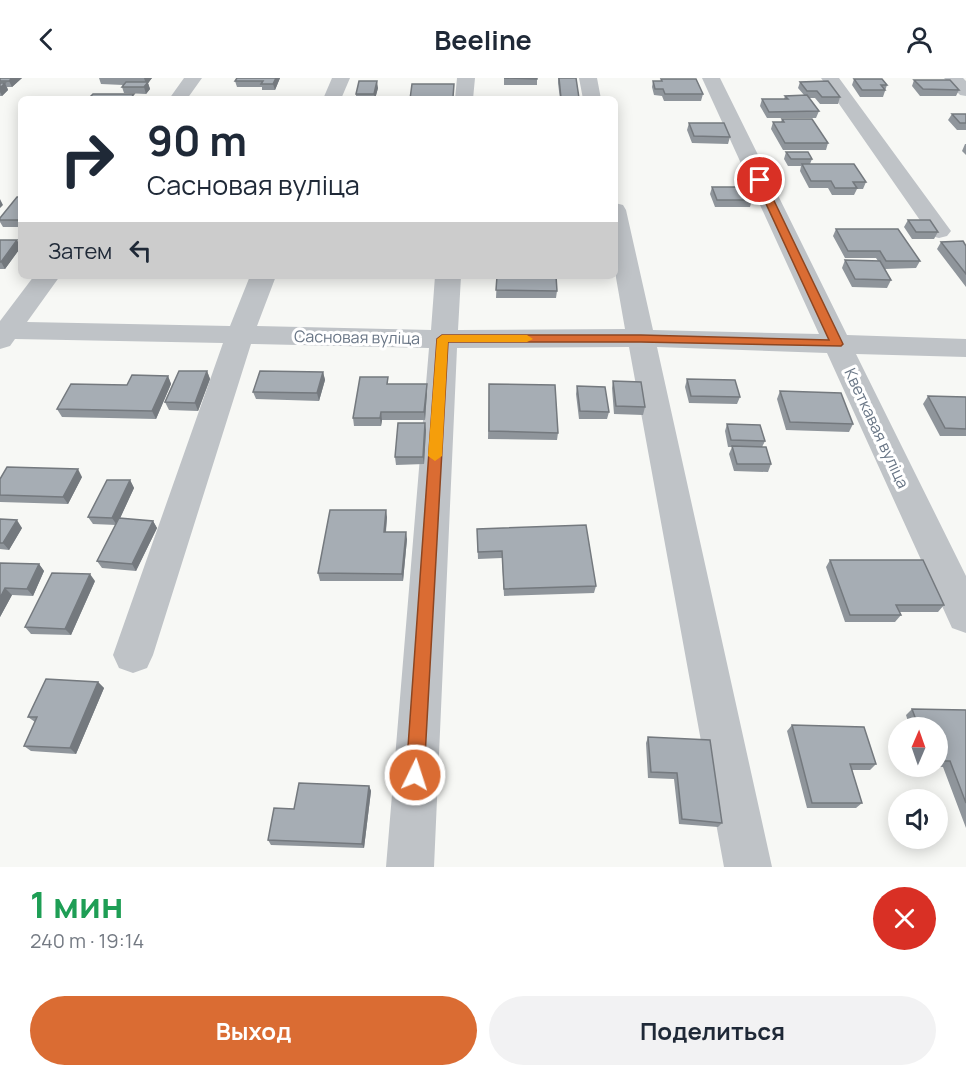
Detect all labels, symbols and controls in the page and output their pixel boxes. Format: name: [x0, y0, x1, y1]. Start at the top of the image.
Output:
text: Beeline: [434, 21, 532, 58]
icon: back: [30, 23, 63, 56]
icon: person: [903, 23, 936, 56]
text: 90 m: [147, 111, 247, 169]
icon: right: [48, 120, 126, 198]
pin: [734, 154, 785, 205]
icon: arrive: [743, 163, 776, 196]
text: Сасновая вуліца: [147, 166, 360, 203]
icon: left: [124, 234, 157, 267]
text: Затем: [48, 236, 112, 266]
street label: Сасновая вуліца: [294, 325, 420, 349]
street label: Кветкавая вуліца: [840, 364, 914, 492]
north arrow: [888, 717, 948, 777]
map controls: [888, 717, 948, 849]
position arrow: [383, 743, 447, 807]
button: sound: [888, 789, 948, 849]
text: 1 мин: [30, 880, 123, 929]
button: close: [873, 887, 936, 950]
text: 240 m · 19:14: [30, 927, 144, 954]
button: Выход: [30, 996, 477, 1065]
button: Поделиться: [489, 996, 936, 1065]

